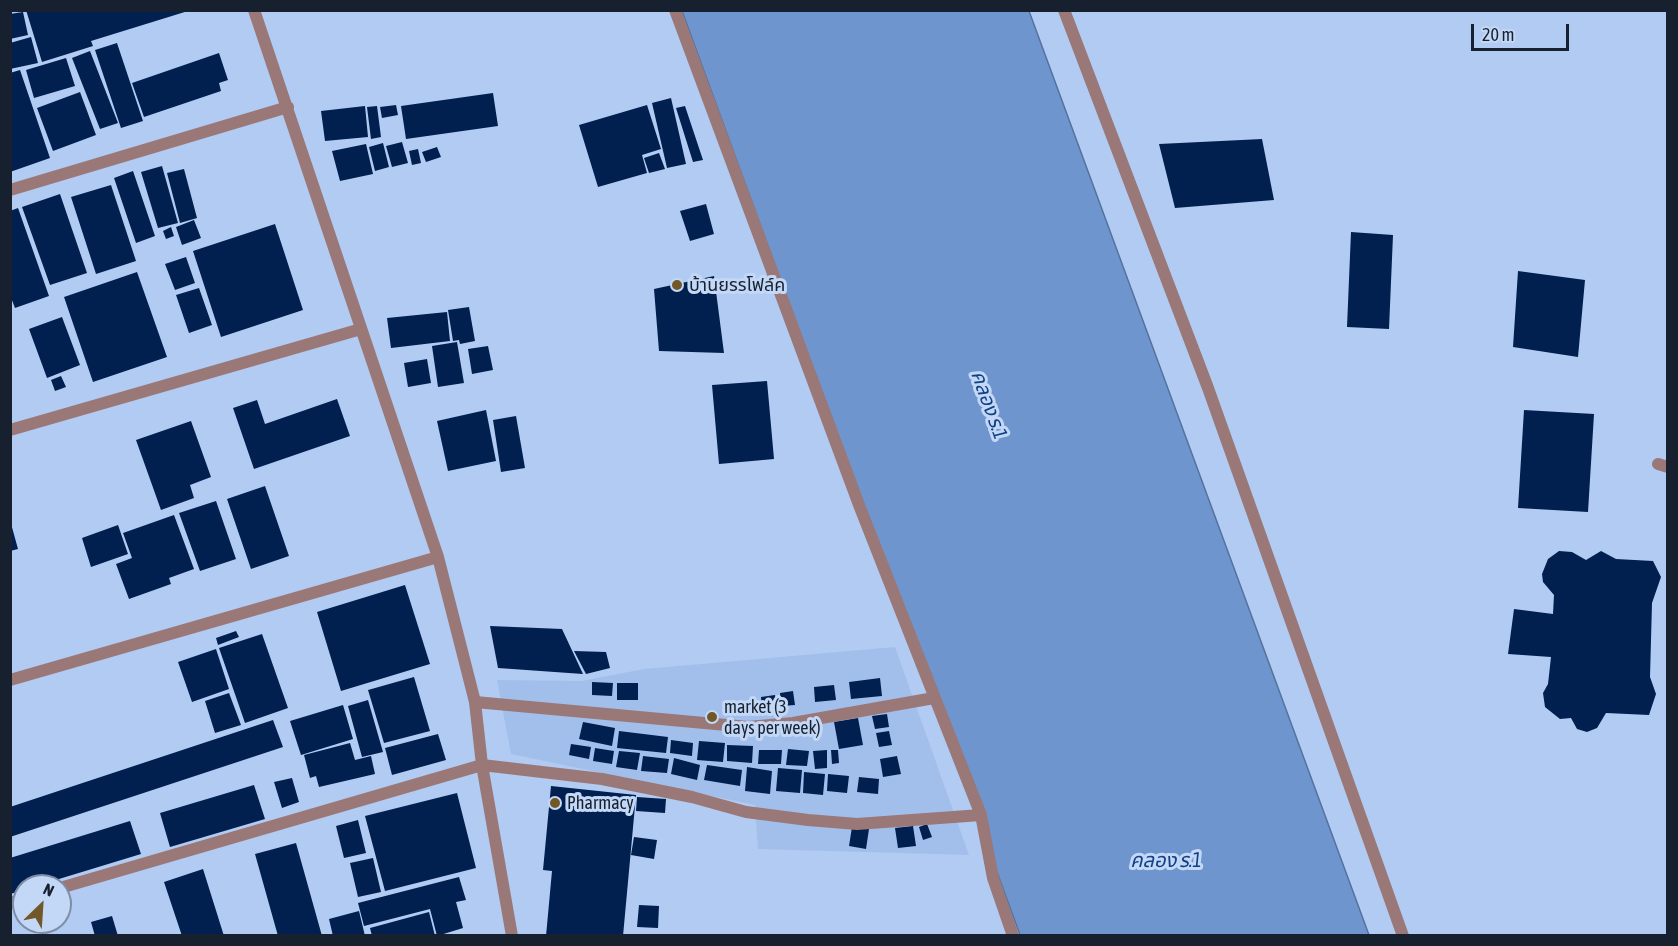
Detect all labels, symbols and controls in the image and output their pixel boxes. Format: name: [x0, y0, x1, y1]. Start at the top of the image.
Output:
scale bar: [1474, 12, 1572, 50]
text: 20 m: [1482, 24, 1514, 45]
place label: บ้านยรรโฟล์ค: [689, 274, 785, 296]
marker: บ้านยรรโฟล์ค: [670, 278, 684, 292]
water label: คลอง ร.1: [966, 367, 1012, 443]
place label: market (3 days per week): [724, 696, 821, 738]
marker: market (3 days per week): [705, 710, 719, 724]
place label: Pharmacy: [567, 792, 634, 814]
marker: Pharmacy: [548, 796, 562, 810]
water label: คลอง ร.1: [1130, 849, 1202, 873]
north arrow: [12, 874, 72, 934]
text: N: [41, 879, 57, 900]

